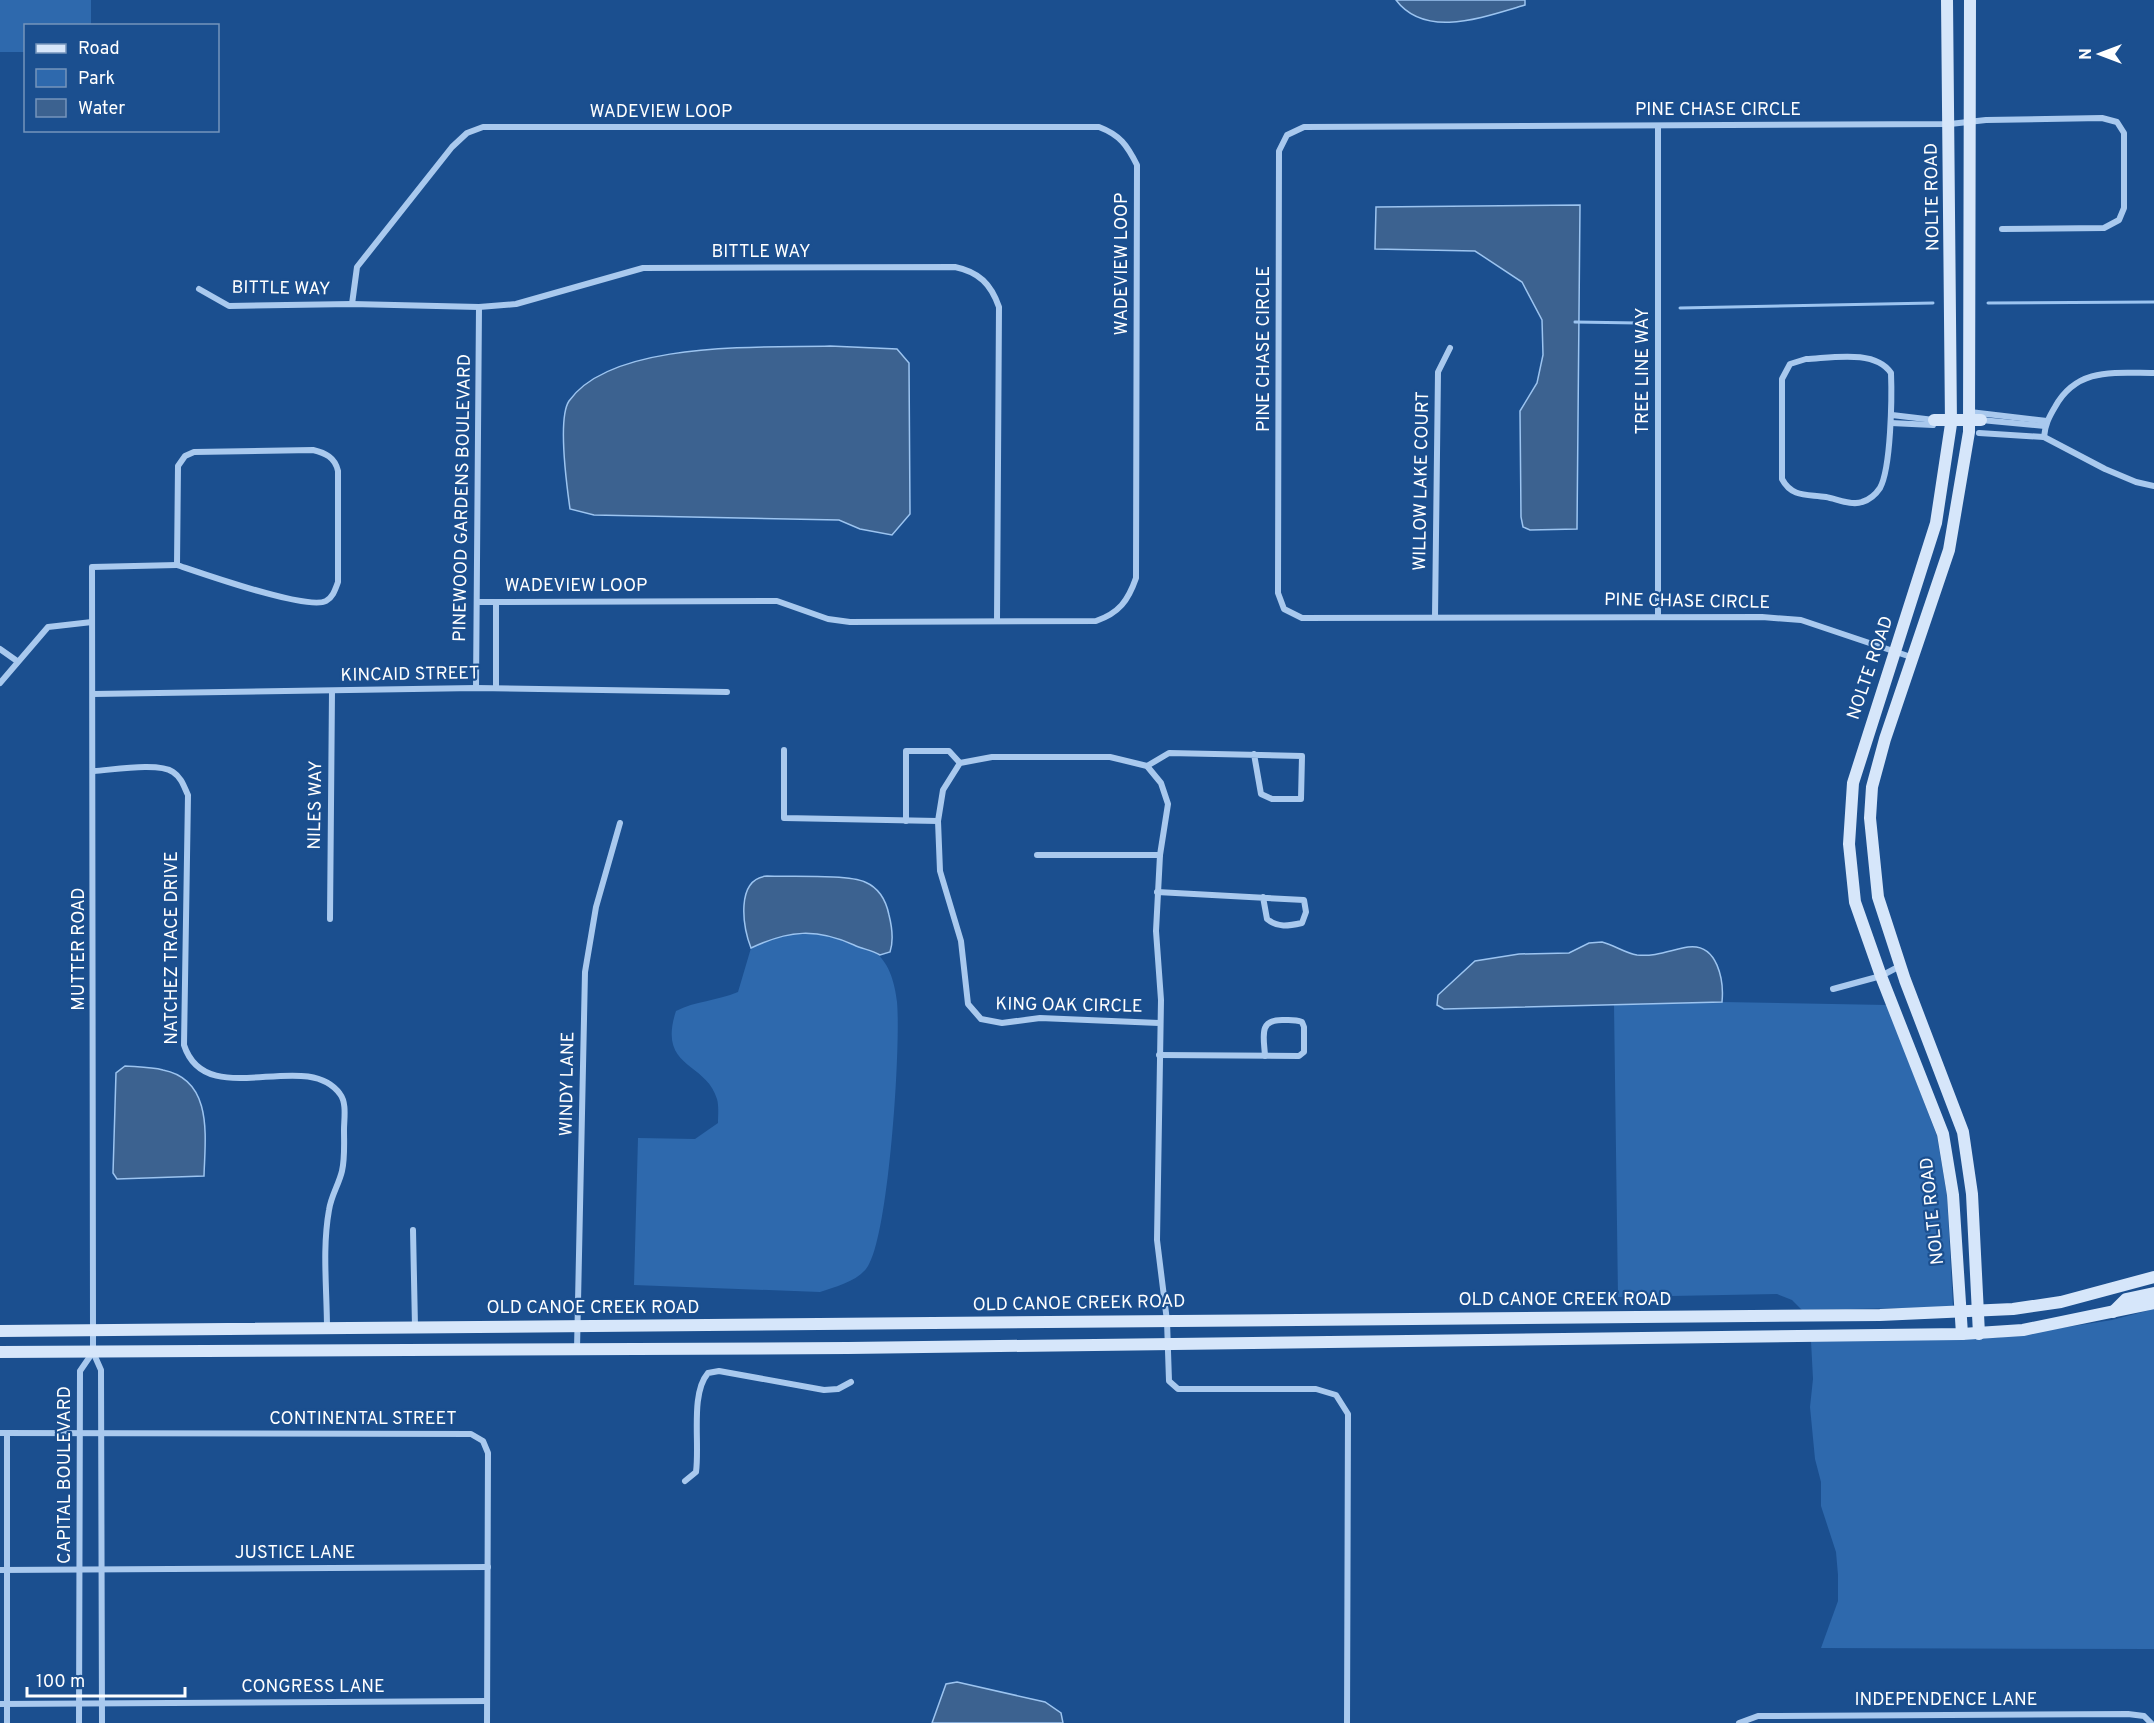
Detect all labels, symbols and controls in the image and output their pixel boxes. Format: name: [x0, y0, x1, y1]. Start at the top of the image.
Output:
legend: [24, 24, 219, 132]
north arrow: [2070, 24, 2130, 84]
text: Road: [78, 38, 120, 61]
text: N: [2077, 48, 2097, 60]
text: Park: [78, 68, 115, 91]
text: Water: [78, 98, 125, 121]
street label: PINE CHASE CIRCLE: [1635, 99, 1801, 122]
street label: WADEVIEW LOOP: [590, 101, 732, 124]
street label: NOLTE ROAD: [1921, 143, 1945, 251]
street label: WADEVIEW LOOP: [1111, 193, 1134, 335]
street label: BITTLE WAY: [712, 241, 810, 264]
street label: PINE CHASE CIRCLE: [1253, 266, 1276, 432]
street label: BITTLE WAY: [231, 277, 331, 301]
street label: TREE LINE WAY: [1632, 308, 1655, 434]
street label: PINEWOOD GARDENS BOULEVARD: [449, 354, 477, 642]
street label: WILLOW LAKE COURT: [1409, 391, 1435, 571]
street label: WADEVIEW LOOP: [505, 575, 647, 598]
street label: PINE CHASE CIRCLE: [1604, 589, 1770, 615]
street label: NOLTE ROAD: [1843, 613, 1899, 723]
street label: KINCAID STREET: [340, 662, 480, 688]
street label: NILES WAY: [304, 760, 328, 850]
street label: NATCHEZ TRACE DRIVE: [161, 851, 184, 1045]
street label: MUTTER ROAD: [68, 887, 91, 1011]
street label: KING OAK CIRCLE: [995, 993, 1143, 1019]
street label: WINDY LANE: [556, 1031, 580, 1137]
street label: NOLTE ROAD: [1916, 1156, 1950, 1266]
street label: OLD CANOE CREEK ROAD: [1459, 1289, 1671, 1312]
street label: OLD CANOE CREEK ROAD: [972, 1291, 1186, 1317]
street label: OLD CANOE CREEK ROAD: [487, 1297, 699, 1320]
street label: CAPITAL BOULEVARD: [54, 1386, 77, 1564]
street label: CONTINENTAL STREET: [269, 1408, 457, 1431]
street label: JUSTICE LANE: [235, 1542, 355, 1565]
scale bar: [27, 1660, 184, 1698]
text: 100 m: [36, 1671, 85, 1694]
street label: CONGRESS LANE: [241, 1676, 385, 1699]
street label: INDEPENDENCE LANE: [1854, 1689, 2038, 1712]

